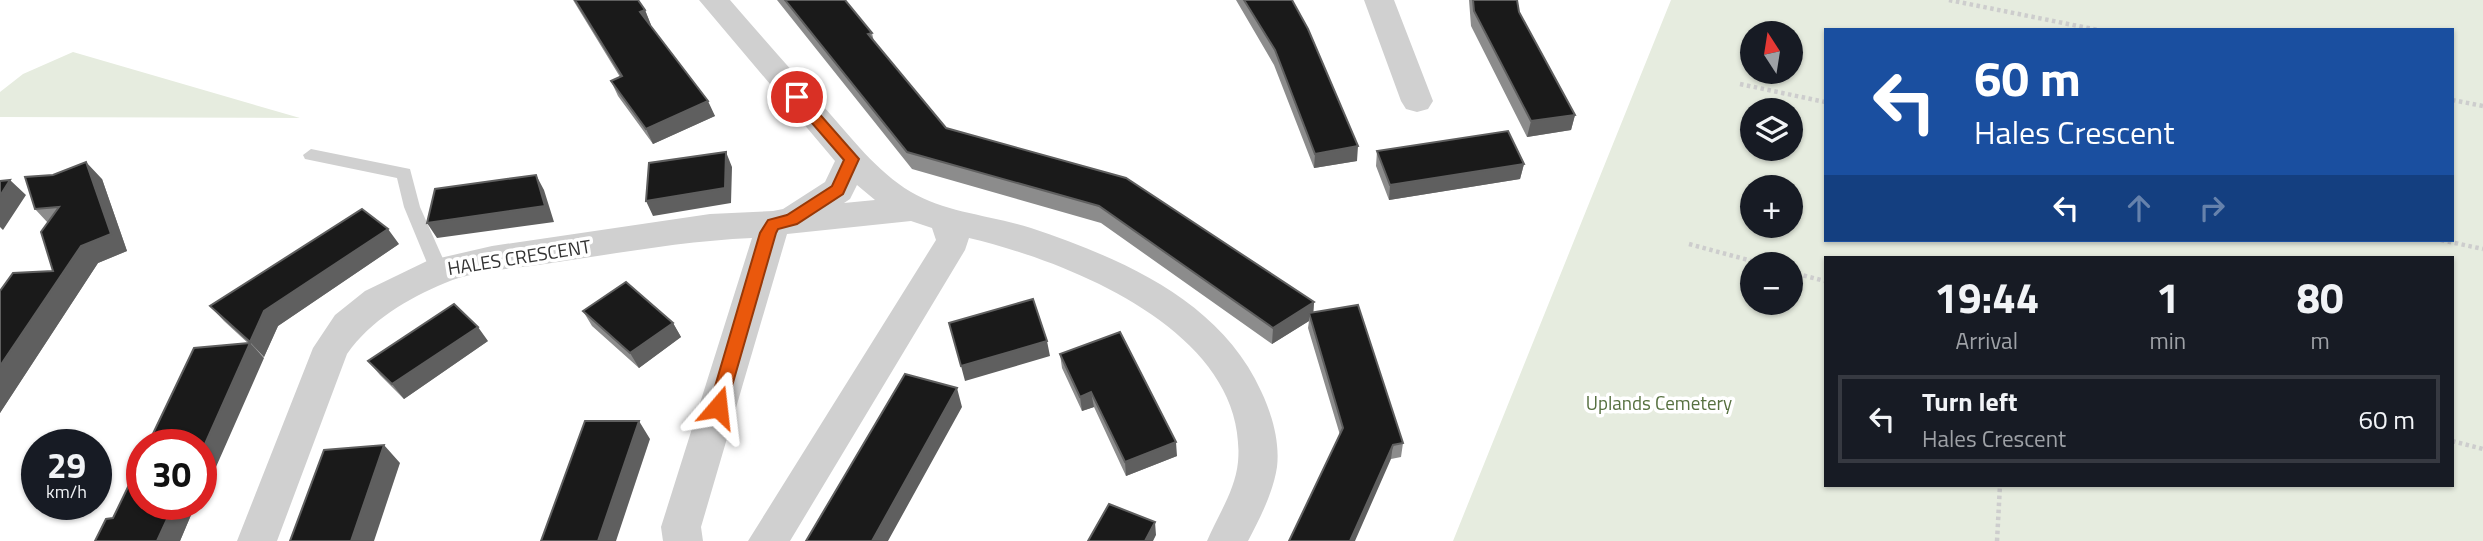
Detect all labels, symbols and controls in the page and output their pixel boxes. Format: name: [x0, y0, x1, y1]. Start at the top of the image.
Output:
north arrow: [1740, 21, 1802, 84]
map controls: [1740, 21, 1803, 315]
text: 60 m: [1974, 40, 2081, 115]
icon: left: [1859, 56, 1950, 147]
pin: [767, 67, 827, 127]
icon: arrive: [778, 78, 816, 116]
button: layers: [1740, 98, 1803, 161]
text: Hales Crescent: [1974, 108, 2174, 156]
button: +: [1740, 175, 1803, 238]
icon: left: [2047, 189, 2085, 227]
icon: ahead: [2120, 189, 2158, 227]
icon: right: [2193, 189, 2231, 227]
street label: HALES CRESCENT: [445, 231, 593, 282]
button: −: [1740, 252, 1803, 315]
text: 19:44: [1934, 265, 2039, 329]
text: 1: [2156, 265, 2180, 329]
text: 80: [2297, 265, 2344, 329]
text: Arrival: [1956, 323, 2018, 358]
text: min: [2150, 323, 2186, 358]
text: m: [2310, 323, 2330, 358]
position arrow: [681, 370, 755, 444]
text: Turn left: [1922, 382, 2017, 421]
park label: Uplands Cemetery: [1586, 388, 1732, 417]
icon: left: [1863, 400, 1901, 438]
text: 60 m: [2358, 400, 2415, 439]
text: Hales Crescent: [1922, 421, 2066, 456]
speed limit sign: 30: [126, 429, 217, 520]
text: 29: [47, 438, 86, 492]
text: km/h: [46, 478, 87, 505]

